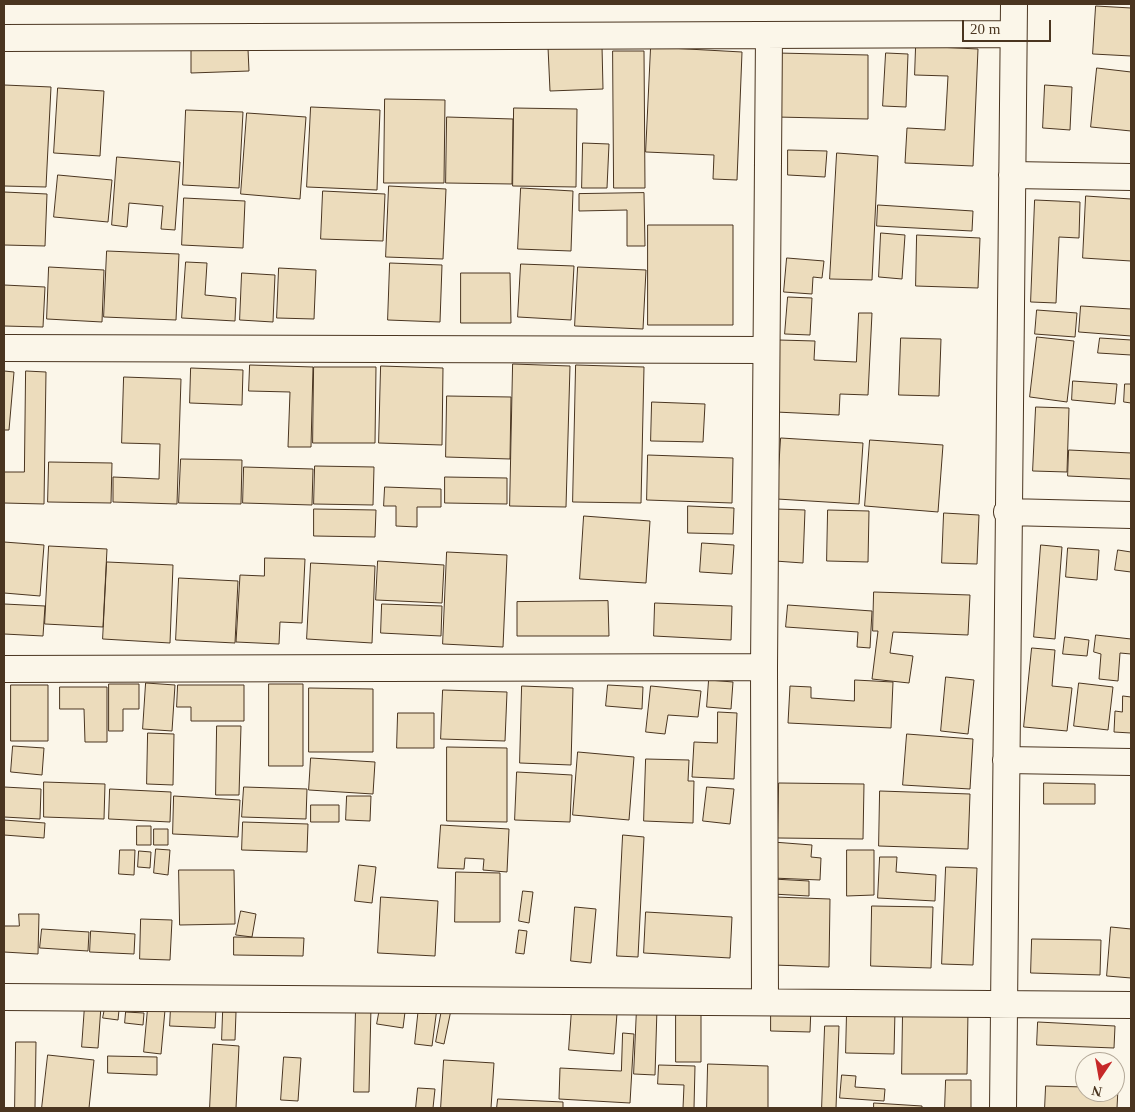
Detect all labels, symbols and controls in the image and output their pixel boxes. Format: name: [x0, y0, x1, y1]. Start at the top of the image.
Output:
scale bar: [965, 10, 1054, 42]
text: 20 m: [970, 21, 1000, 37]
north arrow: [1075, 1052, 1125, 1102]
text: N: [1090, 1083, 1103, 1100]

